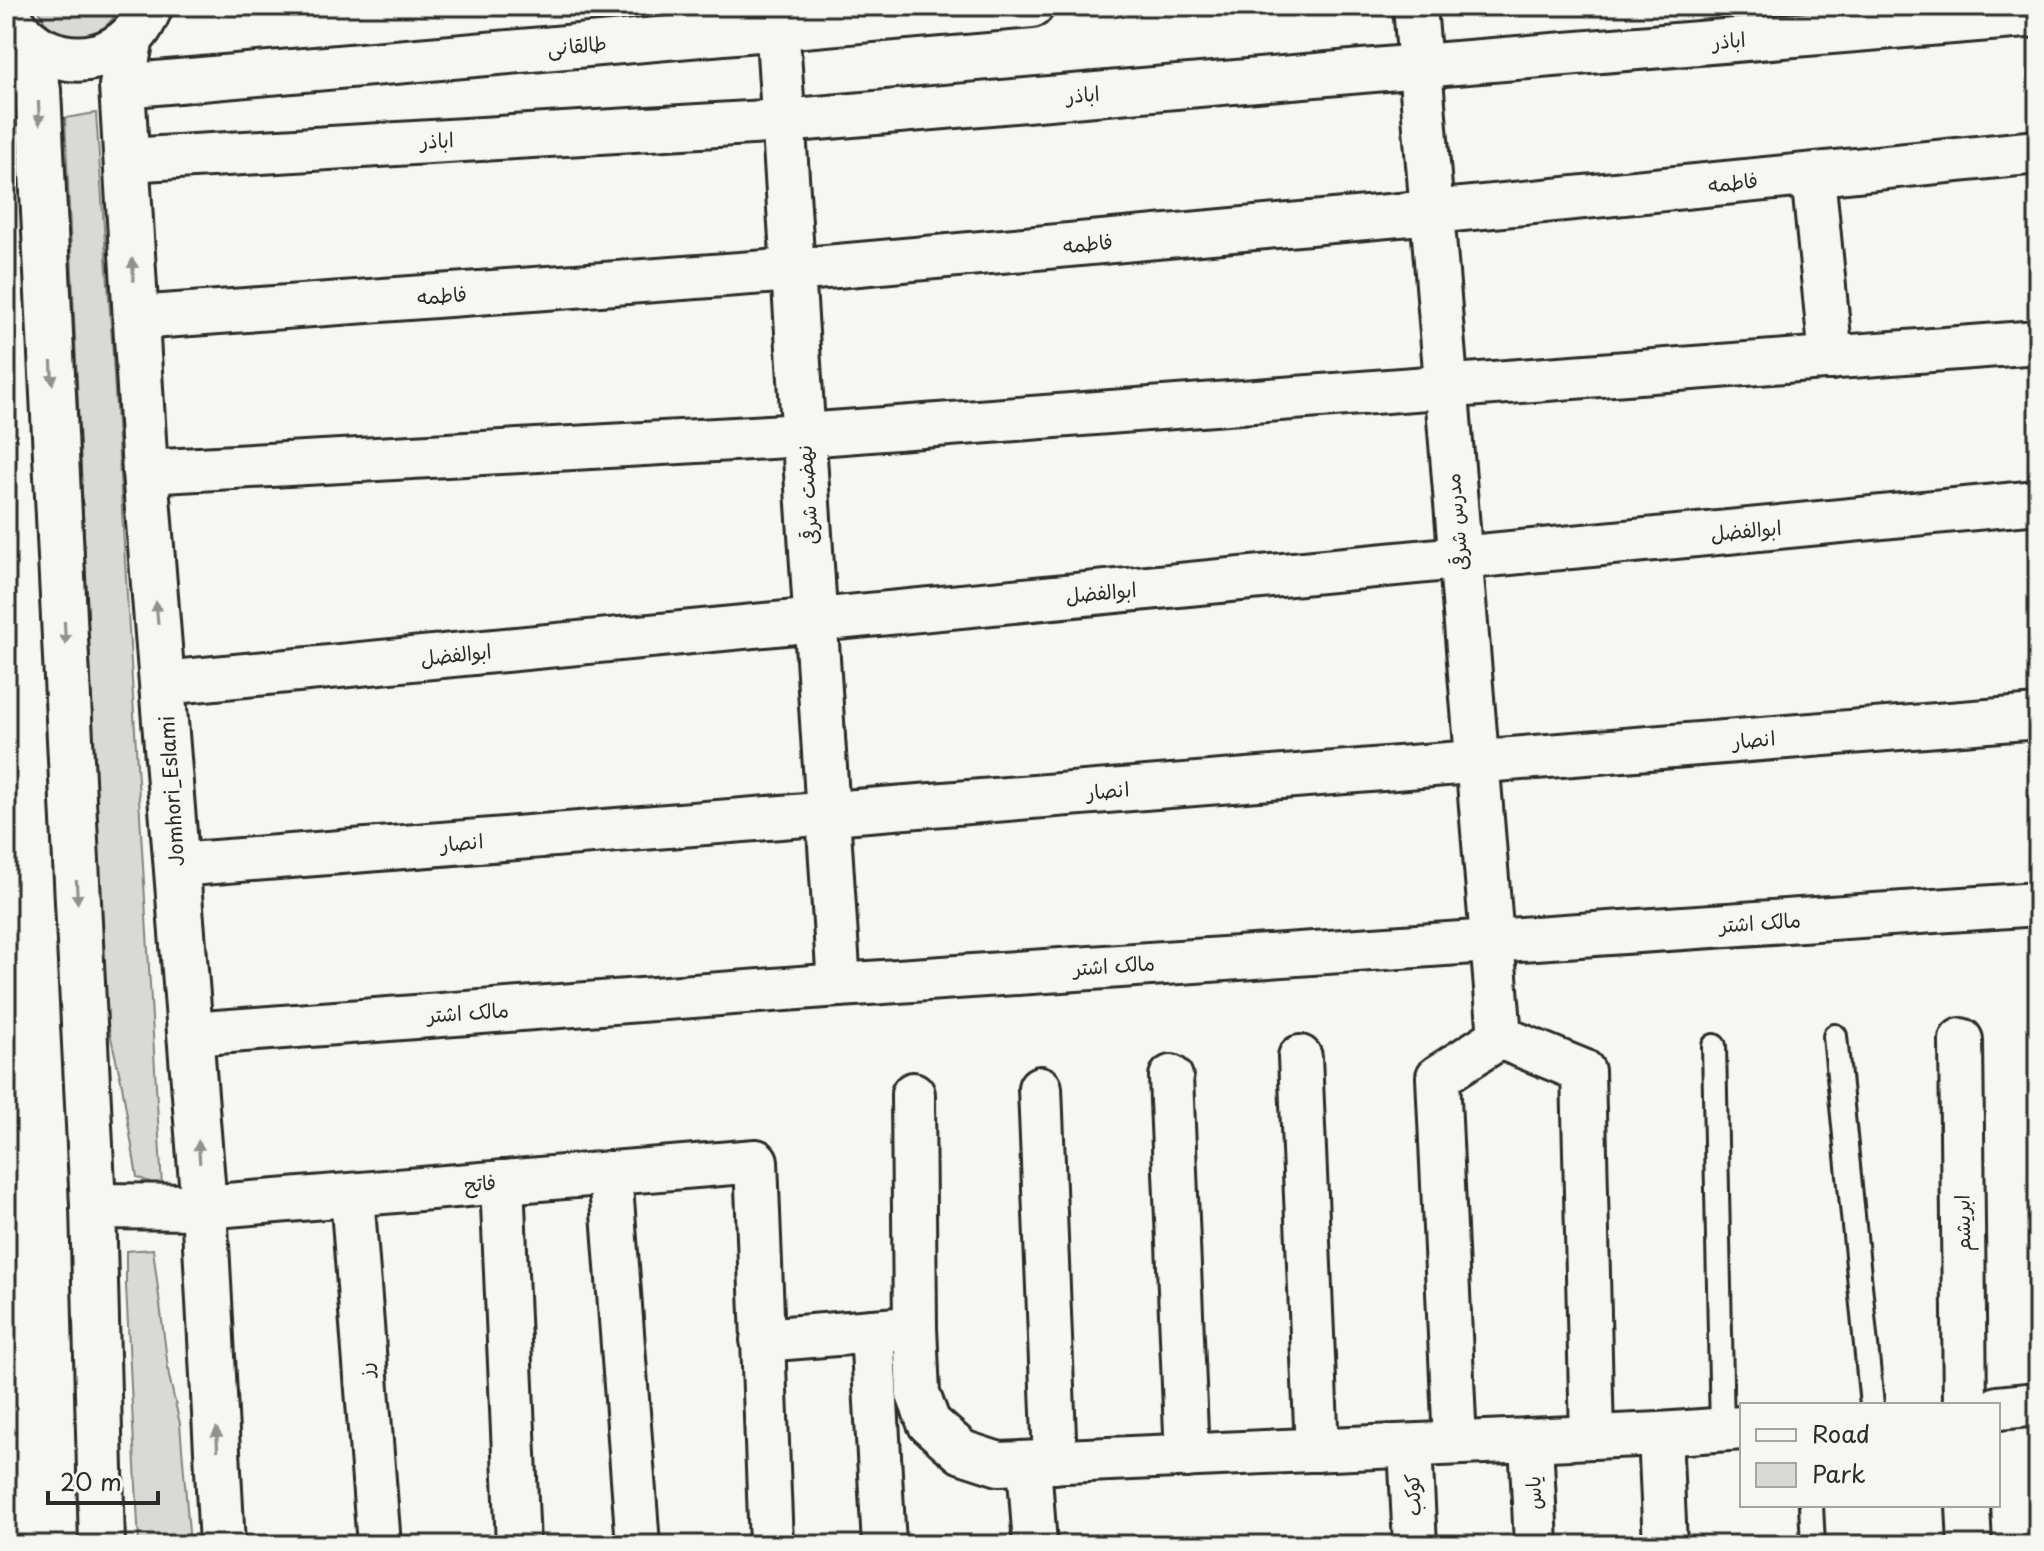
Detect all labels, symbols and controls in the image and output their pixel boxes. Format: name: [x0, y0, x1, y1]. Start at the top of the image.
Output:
street label: اباذر: [1709, 24, 1747, 57]
street label: طالقانی: [546, 27, 608, 63]
street label: اباذر: [1063, 78, 1101, 111]
one-way arrow: [33, 101, 46, 126]
street label: اباذر: [417, 124, 454, 156]
street label: فاطمه: [1707, 164, 1759, 200]
street label: فاطمه: [1062, 226, 1114, 260]
one-way arrow: [127, 257, 140, 282]
street label: فاطمه: [416, 278, 468, 312]
one-way arrow: [46, 361, 59, 386]
street label: نهضت شرقی: [789, 444, 825, 546]
street label: مدرس شرقی: [1437, 472, 1475, 572]
street label: ابوالفضل: [1709, 512, 1783, 548]
street label: ابوالفضل: [1064, 574, 1138, 610]
one-way arrow: [150, 600, 163, 625]
one-way arrow: [58, 621, 71, 646]
street label: ابوالفضل: [419, 635, 493, 673]
street label: Jomhori_Eslami: [151, 715, 191, 867]
street label: انصار: [1729, 722, 1777, 756]
street label: انصار: [1083, 773, 1131, 807]
street label: انصار: [437, 825, 485, 859]
one-way arrow: [71, 880, 84, 905]
street label: مالک اشتر: [1716, 904, 1802, 940]
street label: مالک اشتر: [1070, 947, 1156, 983]
street label: مالک اشتر: [424, 994, 510, 1030]
one-way arrow: [192, 1139, 205, 1164]
street label: فاتح: [463, 1167, 497, 1199]
street label: ابریشم: [1947, 1194, 1979, 1252]
street label: رز: [350, 1361, 381, 1381]
legend: [1740, 1403, 2000, 1507]
text: Road: [1812, 1415, 1870, 1451]
one-way arrow: [210, 1426, 223, 1451]
scale bar: [48, 1455, 158, 1505]
text: Park: [1812, 1455, 1866, 1491]
text: 20 m: [60, 1463, 122, 1499]
street label: کوکب: [1396, 1473, 1428, 1517]
street label: یاس: [1517, 1475, 1549, 1511]

